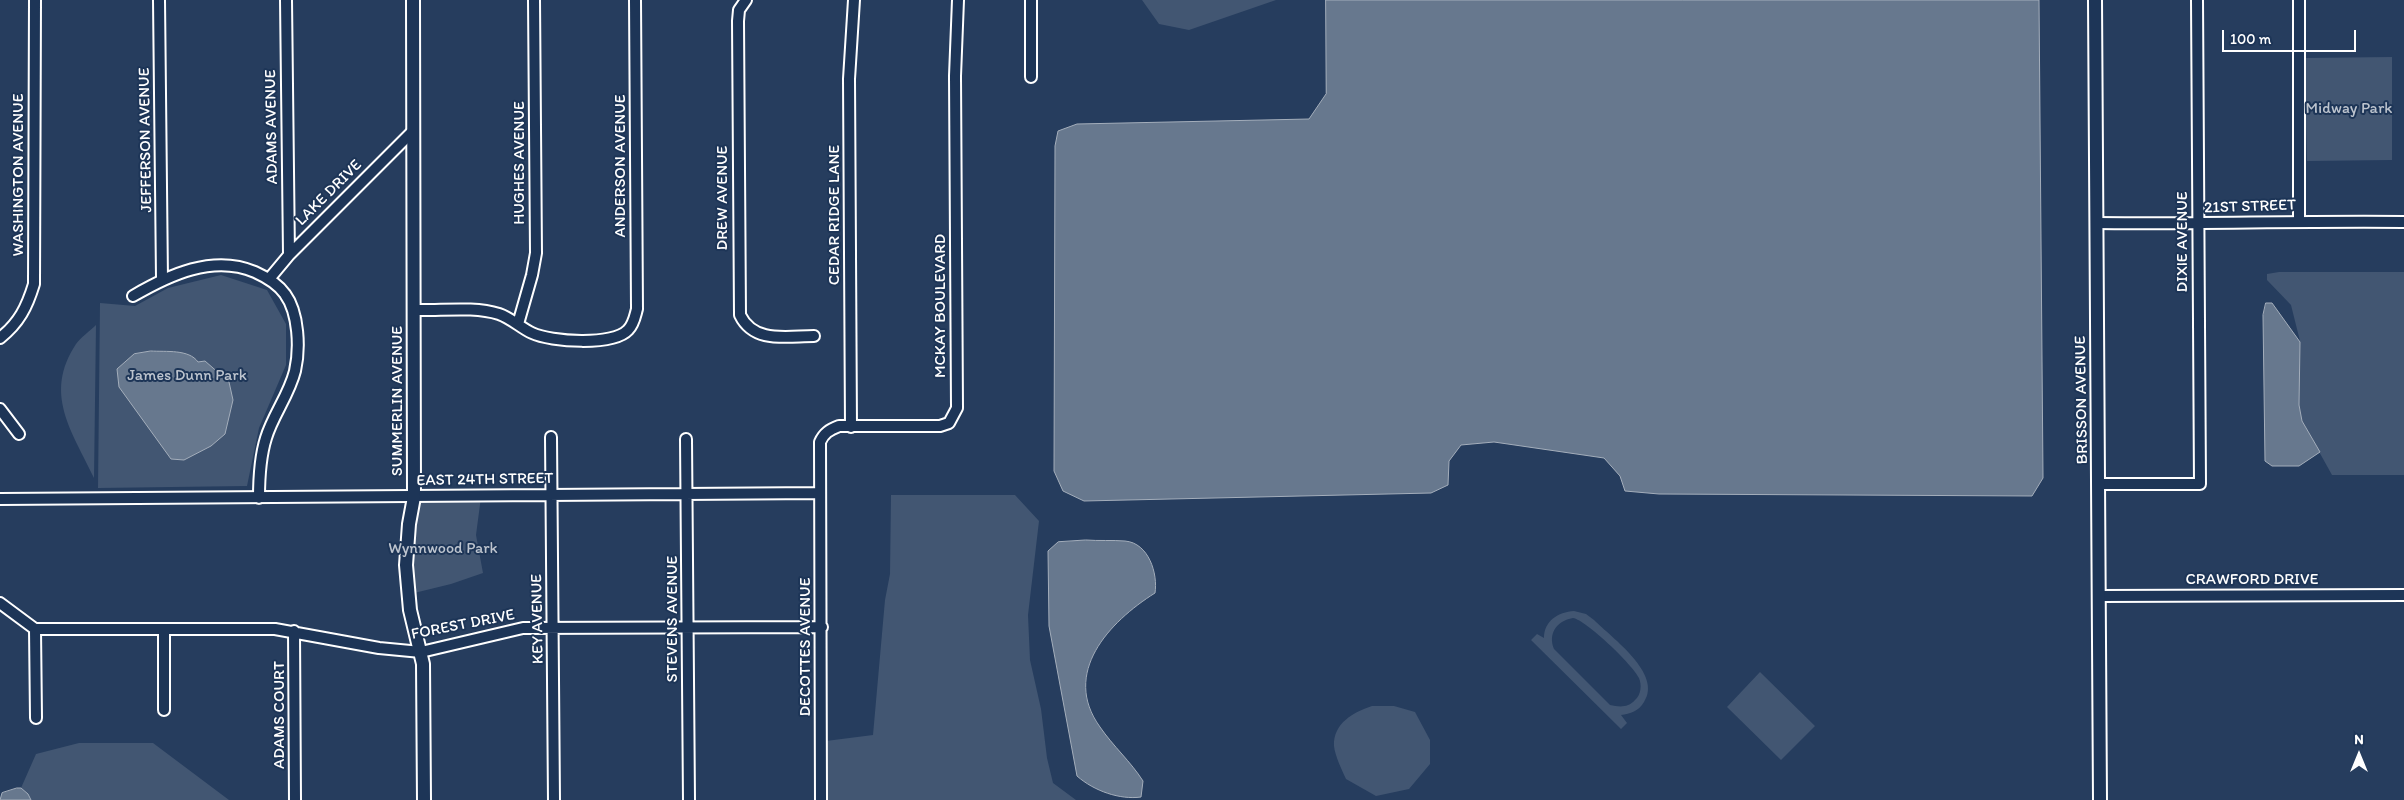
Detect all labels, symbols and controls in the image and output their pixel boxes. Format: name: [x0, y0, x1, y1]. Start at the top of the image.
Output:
scale bar: [2224, 20, 2358, 52]
text: 100 m: [2230, 30, 2271, 48]
street label: JEFFERSON AVENUE: [135, 67, 157, 213]
street label: ADAMS AVENUE: [261, 69, 283, 185]
street label: WASHINGTON AVENUE: [9, 93, 29, 257]
street label: ANDERSON AVENUE: [611, 94, 631, 238]
park label: Midway Park: [2306, 99, 2392, 119]
street label: HUGHES AVENUE: [510, 101, 530, 225]
street label: CEDAR RIDGE LANE: [825, 145, 845, 285]
street label: DREW AVENUE: [713, 146, 733, 250]
street label: LAKE DRIVE: [292, 156, 366, 230]
street label: DIXIE AVENUE: [2173, 191, 2193, 293]
street label: 21ST STREET: [2204, 196, 2296, 218]
street label: MCKAY BOULEVARD: [931, 234, 951, 378]
street label: SUMMERLIN AVENUE: [388, 326, 408, 476]
street label: BRISSON AVENUE: [2071, 336, 2093, 464]
park label: James Dunn Park: [127, 366, 247, 386]
street label: EAST 24TH STREET: [416, 469, 554, 491]
park label: Wynnwood Park: [388, 539, 498, 559]
street label: STEVENS AVENUE: [663, 556, 683, 682]
street label: CRAWFORD DRIVE: [2186, 570, 2318, 590]
street label: KEY AVENUE: [528, 574, 548, 664]
street label: DECOTTES AVENUE: [796, 578, 816, 716]
street label: FOREST DRIVE: [410, 606, 516, 644]
street label: ADAMS COURT: [270, 661, 290, 769]
north arrow: [2334, 730, 2384, 780]
text: N: [2354, 731, 2364, 748]

